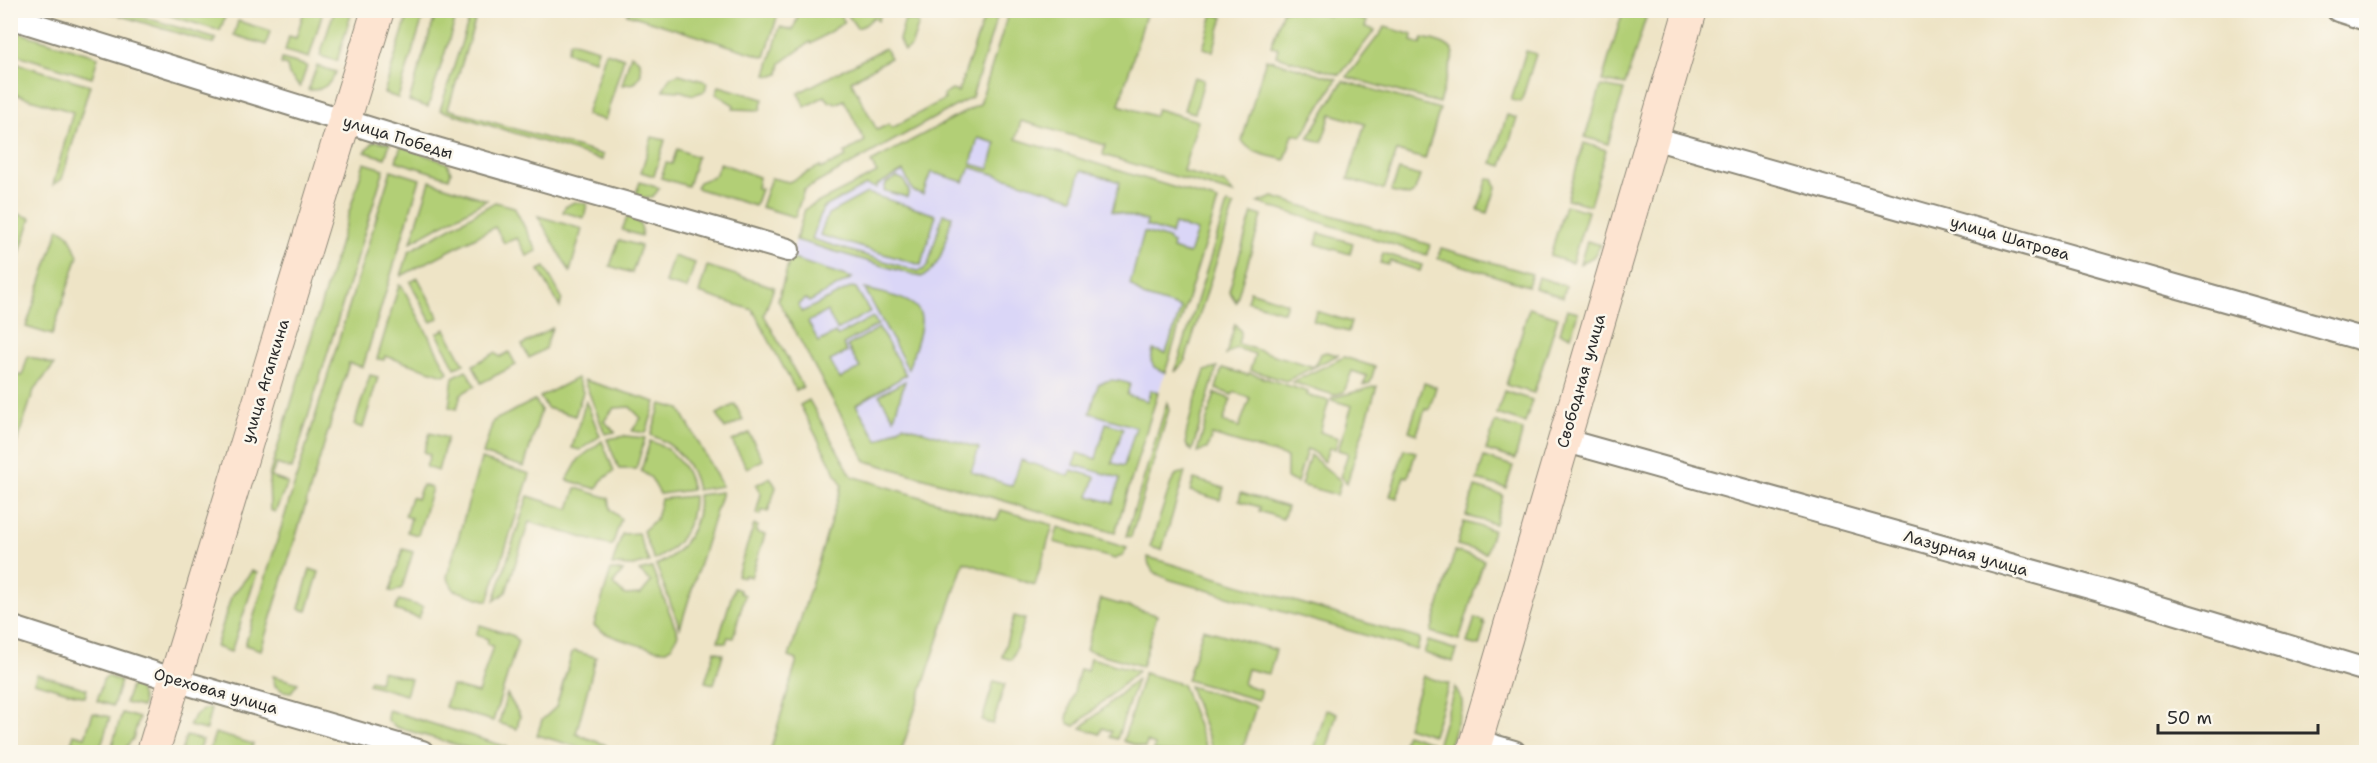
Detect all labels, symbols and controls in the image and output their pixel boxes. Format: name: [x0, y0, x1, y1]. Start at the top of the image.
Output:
street label: улица Победы: [341, 110, 455, 164]
street label: улица Шатрова: [1948, 211, 2072, 265]
street label: Свободная улица: [1552, 312, 1610, 450]
street label: улица Агапкина: [236, 316, 294, 446]
street label: Лазурная улица: [1901, 525, 2031, 581]
street label: Ореховая улица: [151, 663, 281, 719]
scale bar: [2158, 697, 2318, 735]
text: 50 m: [2167, 706, 2212, 730]

